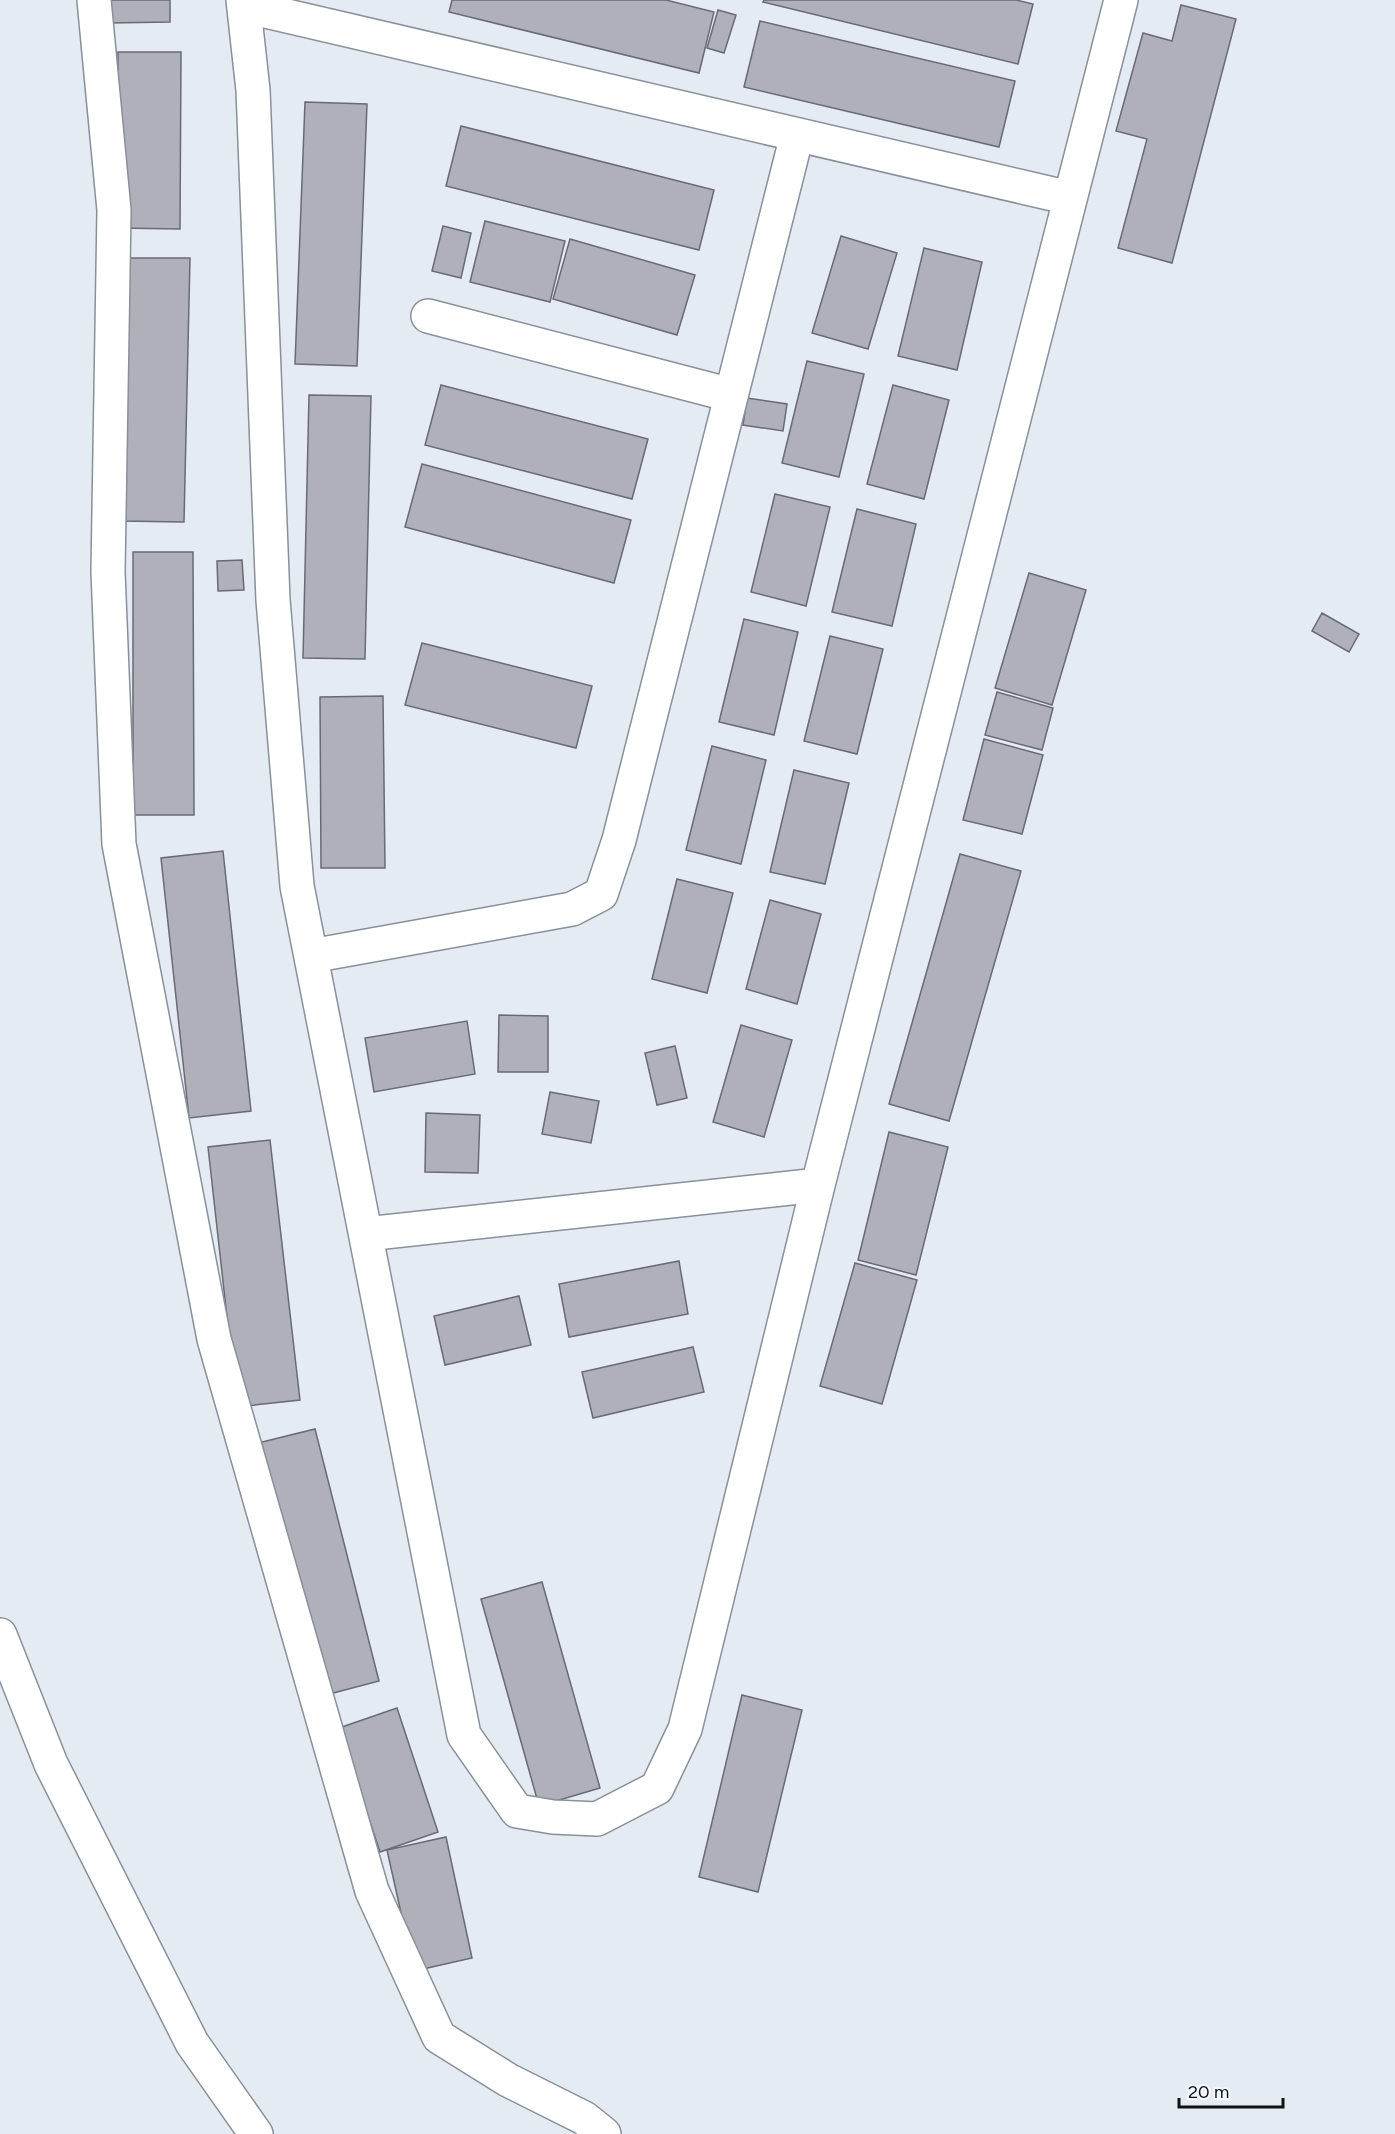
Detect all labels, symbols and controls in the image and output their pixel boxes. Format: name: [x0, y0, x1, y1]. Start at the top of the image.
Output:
scale bar: [1179, 2071, 1282, 2109]
text: 20 m: [1188, 2081, 1229, 2103]

